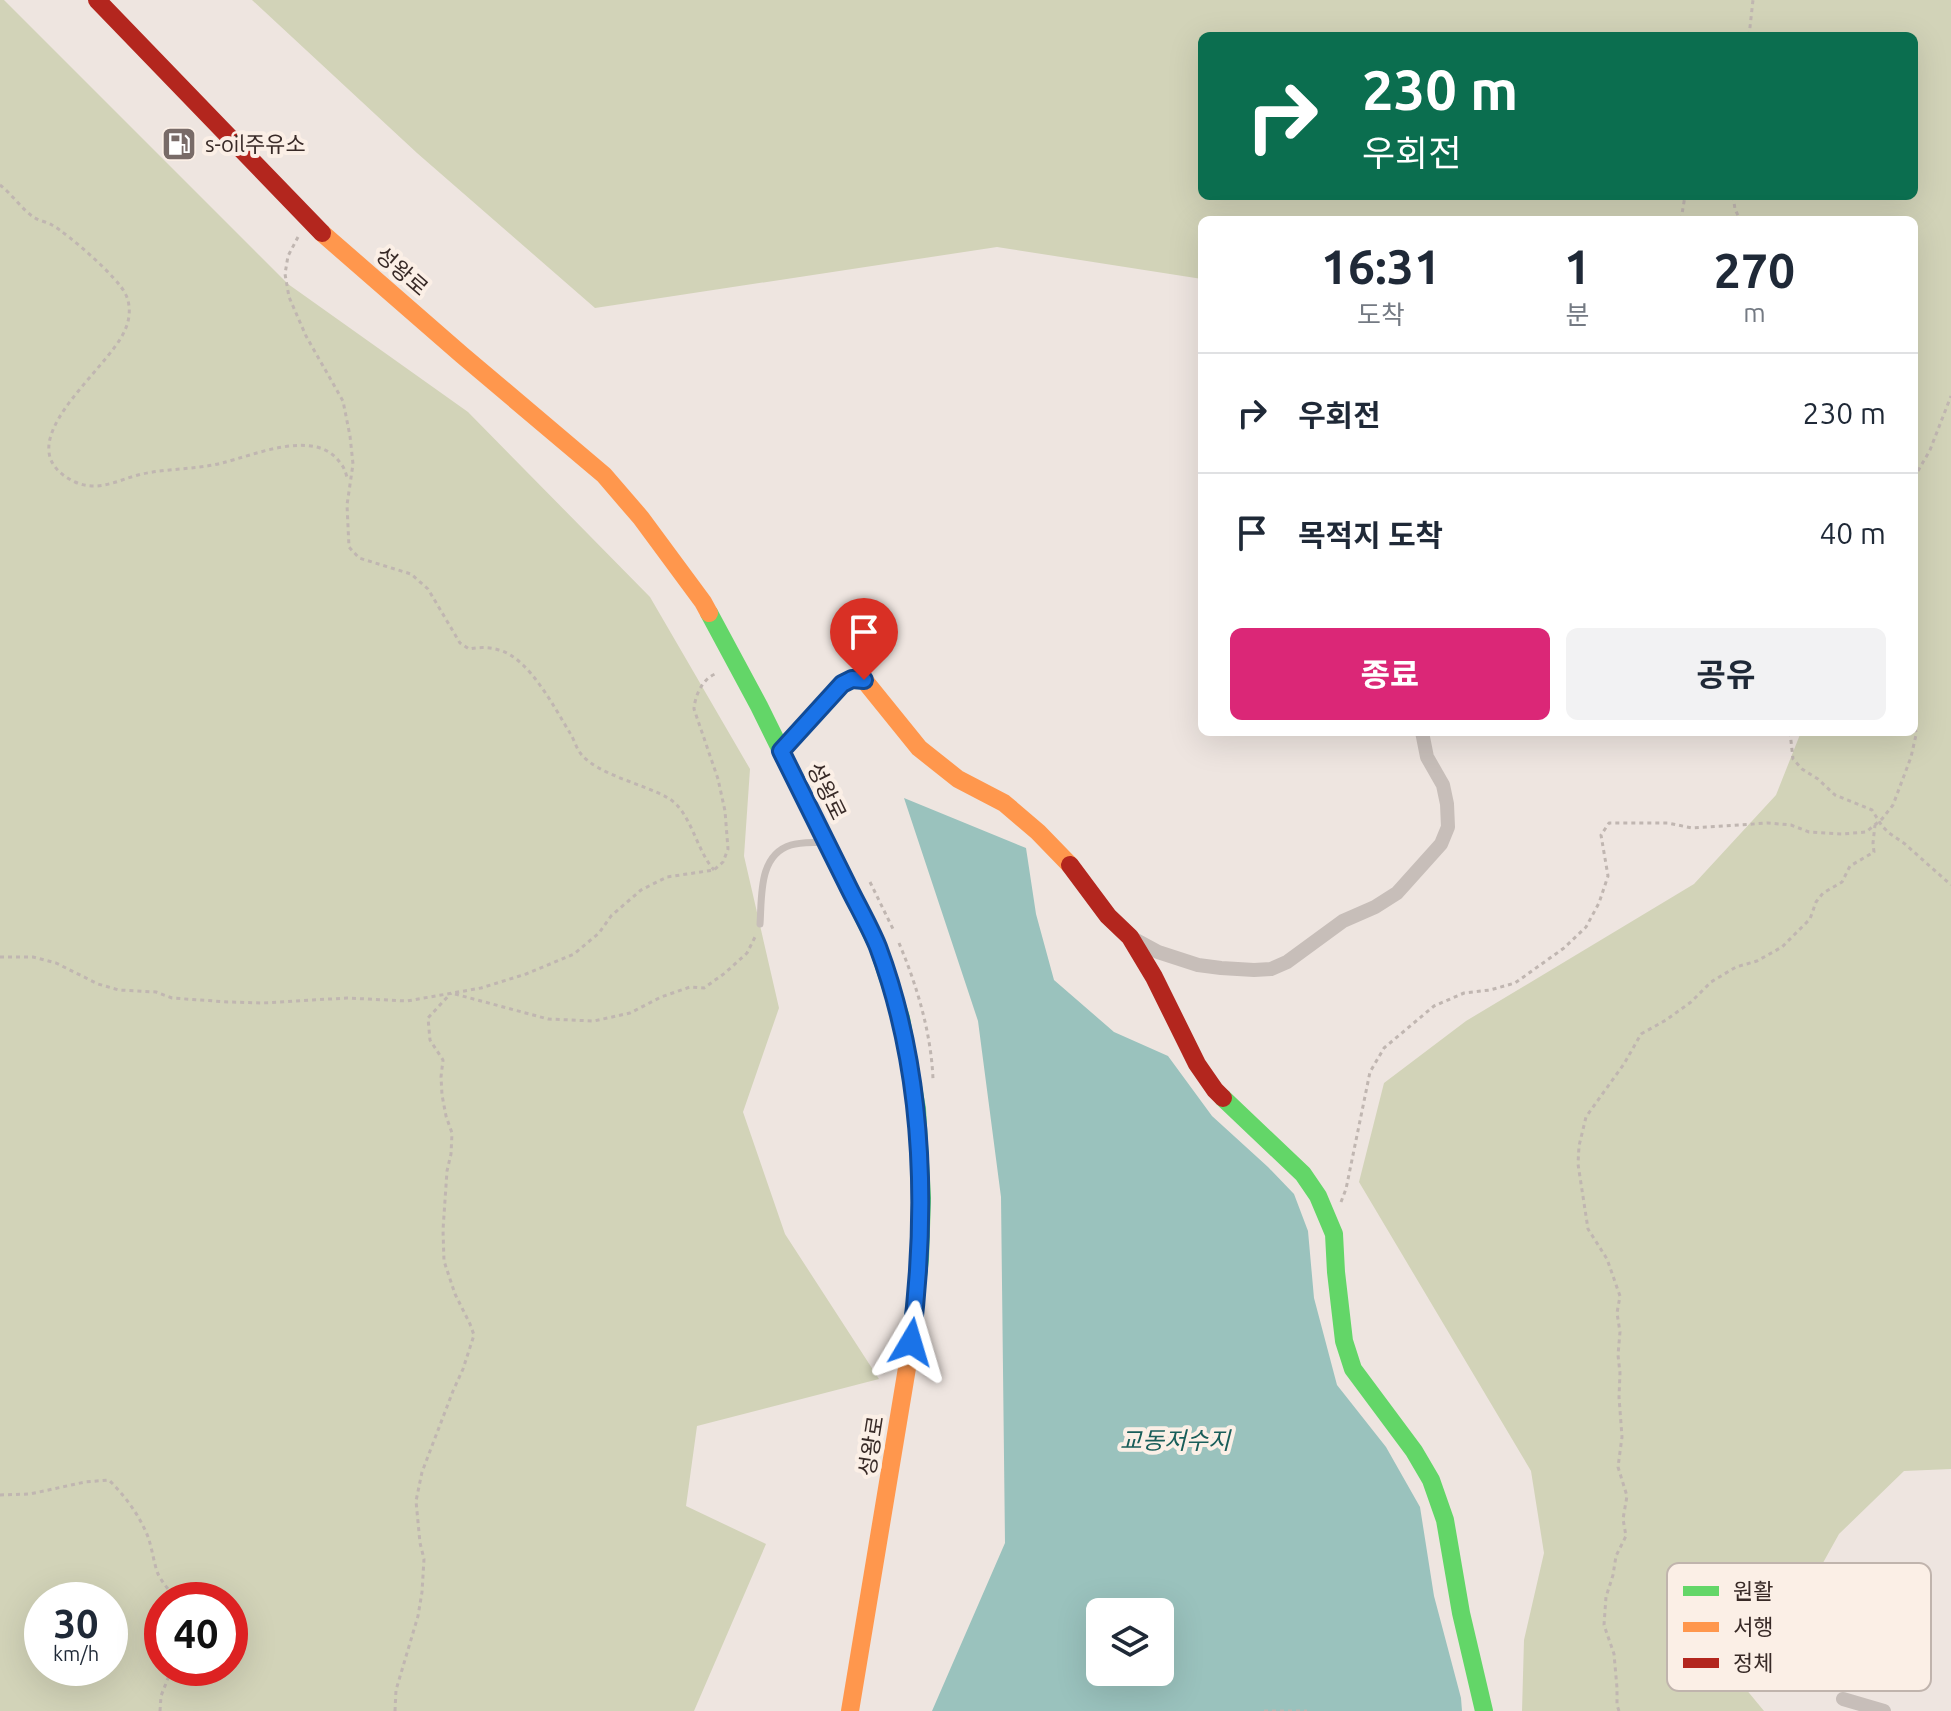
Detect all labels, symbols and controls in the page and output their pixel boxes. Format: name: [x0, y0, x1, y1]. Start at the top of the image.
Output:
text: 230 m: [1362, 58, 1518, 121]
icon: right: [1230, 64, 1334, 168]
fuel station icon: s-oil주유소: [160, 125, 198, 163]
place label: s-oil주유소: [205, 131, 306, 156]
text: 우회전: [1362, 132, 1461, 173]
text: 16:31: [1321, 239, 1441, 293]
text: 1: [1564, 239, 1591, 293]
street label: 성왕로: [371, 241, 433, 300]
text: 270: [1714, 243, 1795, 297]
text: m: [1743, 298, 1766, 327]
text: 도착: [1357, 300, 1405, 329]
text: 분: [1565, 300, 1589, 329]
icon: right: [1230, 391, 1274, 435]
text: 230 m: [1802, 396, 1886, 430]
text: 우회전: [1298, 398, 1381, 432]
icon: arrive: [1230, 511, 1274, 555]
text: 40 m: [1819, 516, 1886, 550]
text: 목적지 도착: [1298, 518, 1443, 552]
pin: [830, 598, 898, 680]
icon: arrive: [842, 610, 886, 654]
button: 종료: [1230, 628, 1550, 720]
button: 공유: [1566, 628, 1886, 720]
street label: 성왕로: [803, 758, 852, 824]
position arrow: [869, 1300, 953, 1384]
street label: 성왕로: [853, 1414, 888, 1478]
water label: 교동저수지: [1120, 1427, 1232, 1454]
legend: [1667, 1563, 1931, 1691]
text: 원활: [1733, 1578, 1773, 1603]
speed limit sign: 40: [144, 1582, 248, 1686]
map controls: [1086, 1598, 1174, 1686]
button: layers: [1086, 1598, 1174, 1686]
text: 30: [53, 1601, 99, 1646]
text: 서행: [1733, 1614, 1773, 1639]
text: km/h: [53, 1642, 99, 1665]
text: 정체: [1733, 1650, 1773, 1675]

